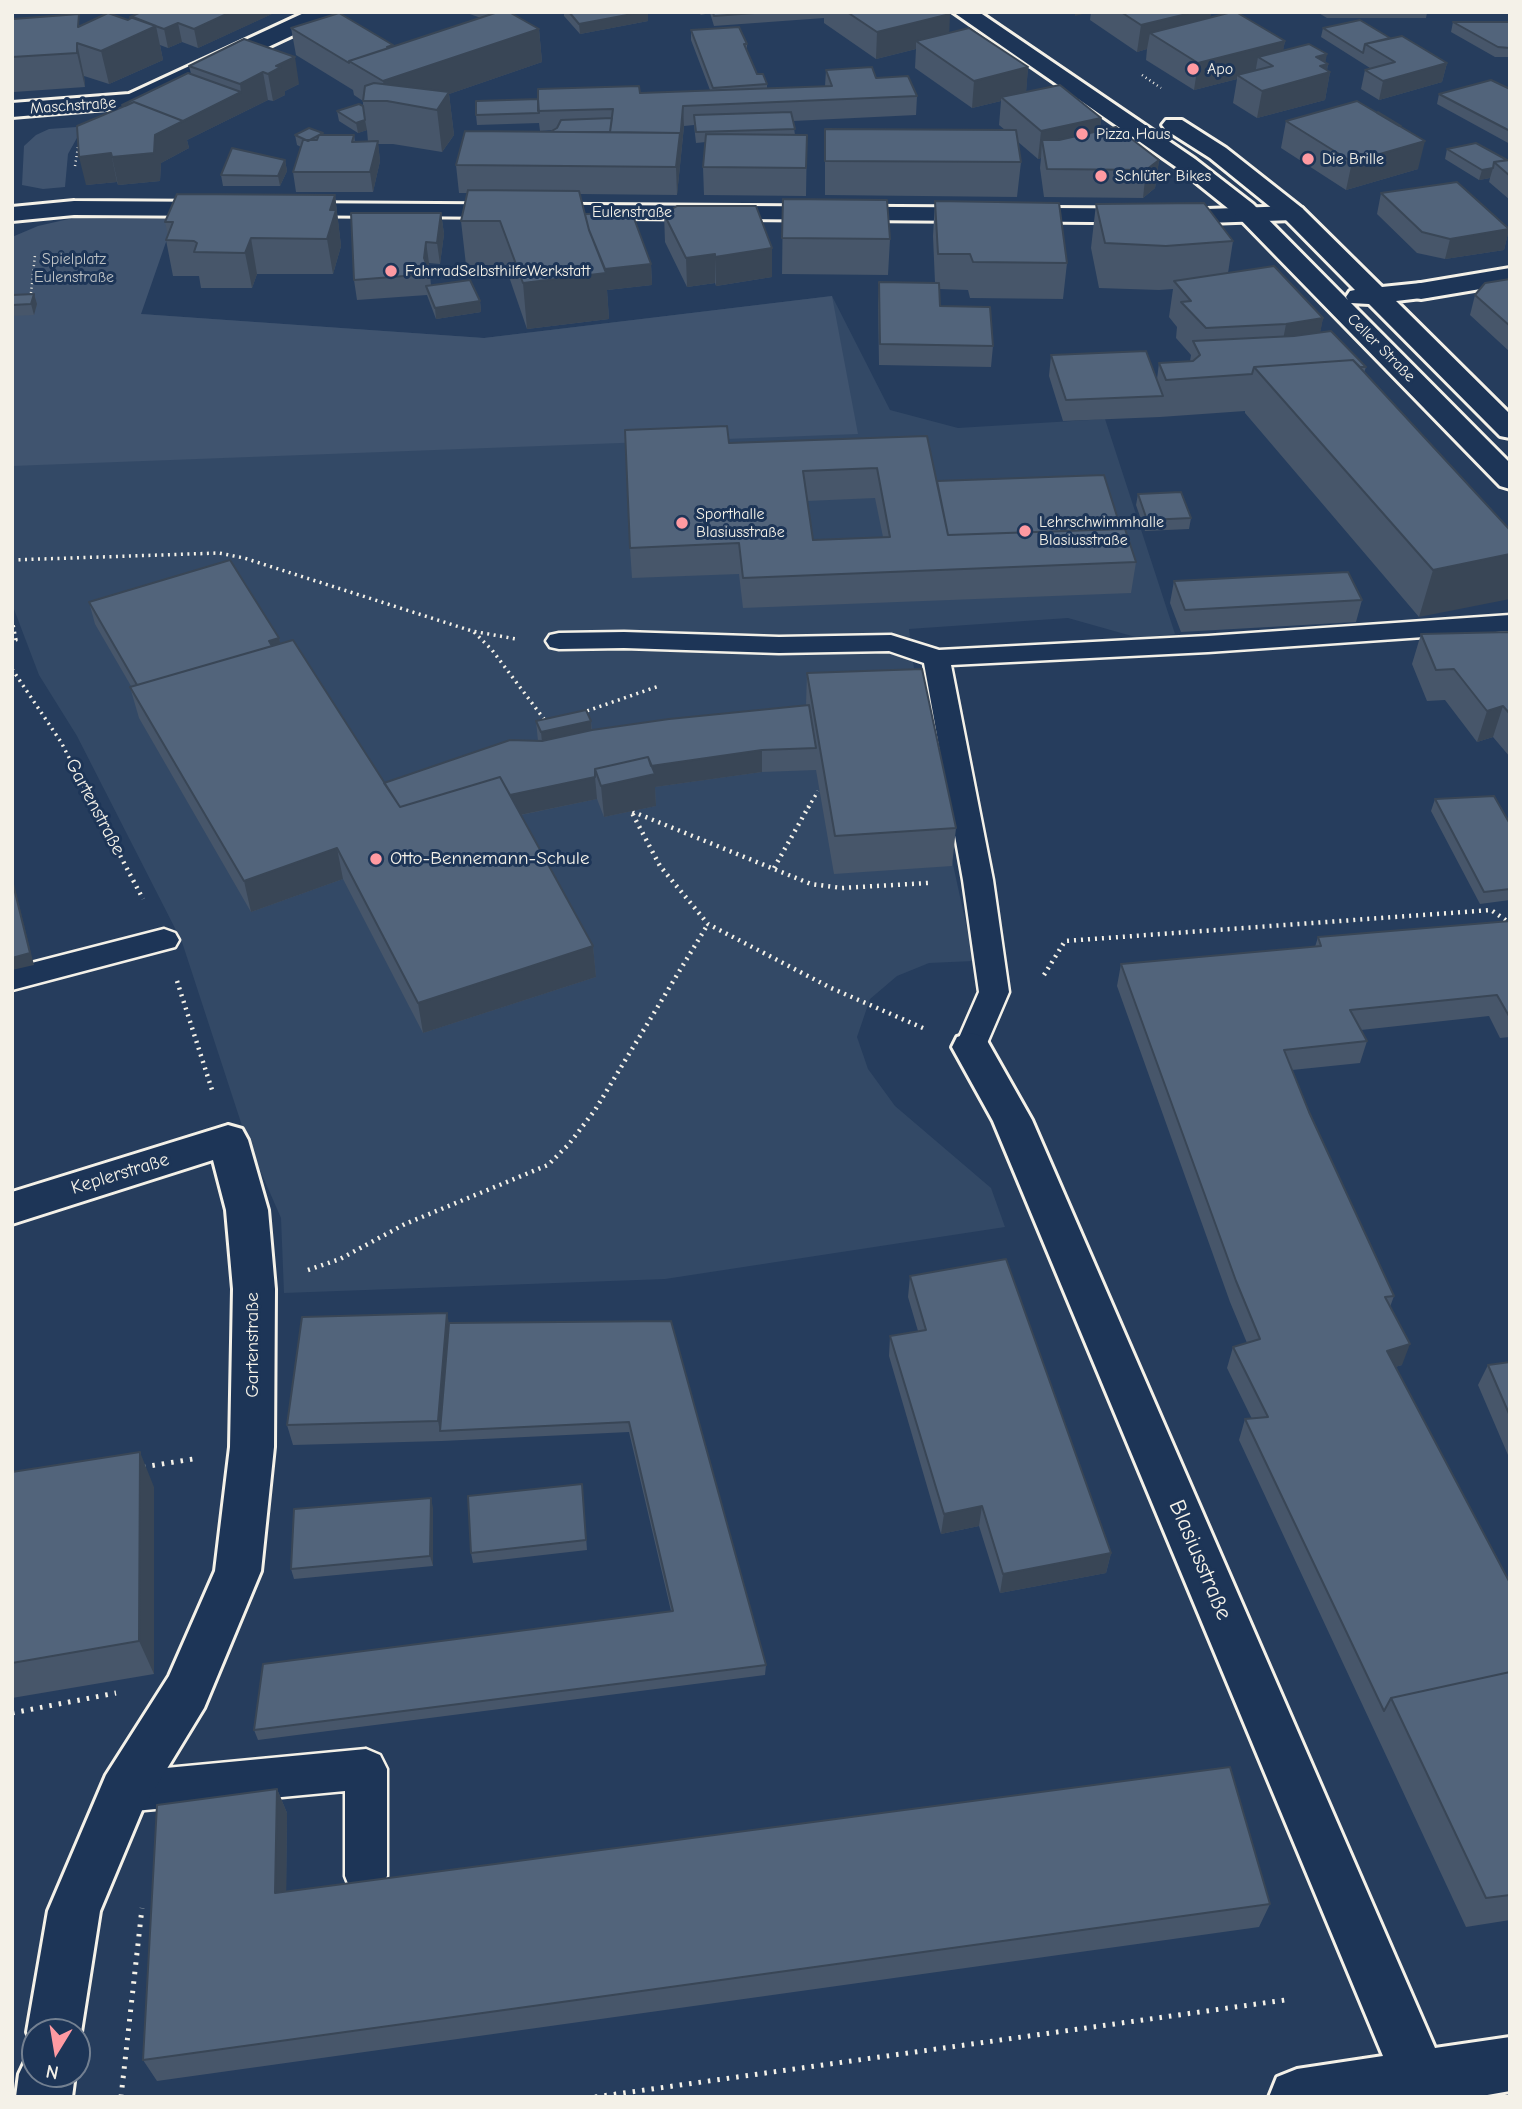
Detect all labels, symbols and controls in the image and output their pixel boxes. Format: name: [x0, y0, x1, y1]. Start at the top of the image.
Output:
place label: Apo: [1207, 59, 1233, 79]
marker: Apo: [1185, 61, 1201, 77]
street label: Maschstraße: [29, 93, 117, 119]
place label: Pizza Haus: [1096, 124, 1170, 144]
marker: Pizza Haus: [1074, 126, 1090, 142]
place label: Die Brille: [1322, 149, 1384, 169]
marker: Die Brille: [1300, 151, 1316, 167]
place label: Schlüter Bikes: [1115, 166, 1211, 186]
marker: Schlüter Bikes: [1093, 168, 1109, 184]
street label: Eulenstraße: [592, 202, 672, 222]
park label: Spielplatz Eulenstraße: [34, 249, 114, 287]
place label: FahrradSelbsthilfeWerkstatt: [405, 261, 590, 281]
marker: FahrradSelbsthilfeWerkstatt: [383, 263, 399, 279]
street label: Celler Straße: [1343, 310, 1419, 386]
place label: Sporthalle Blasiusstraße: [696, 504, 785, 542]
place label: Lehrschwimmhalle Blasiusstraße: [1039, 512, 1164, 550]
marker: Sporthalle Blasiusstraße: [674, 515, 690, 531]
marker: Lehrschwimmhalle Blasiusstraße: [1017, 523, 1033, 539]
street label: Gartenstraße: [60, 755, 130, 859]
place label: Otto-Bennemann-Schule: [390, 848, 589, 870]
marker: Otto-Bennemann-Schule: [368, 851, 384, 867]
street label: Keplerstraße: [68, 1148, 172, 1200]
street label: Gartenstraße: [242, 1292, 264, 1398]
street label: Blasiusstraße: [1162, 1496, 1238, 1624]
north arrow: [21, 2018, 91, 2088]
text: N: [44, 2060, 61, 2084]

